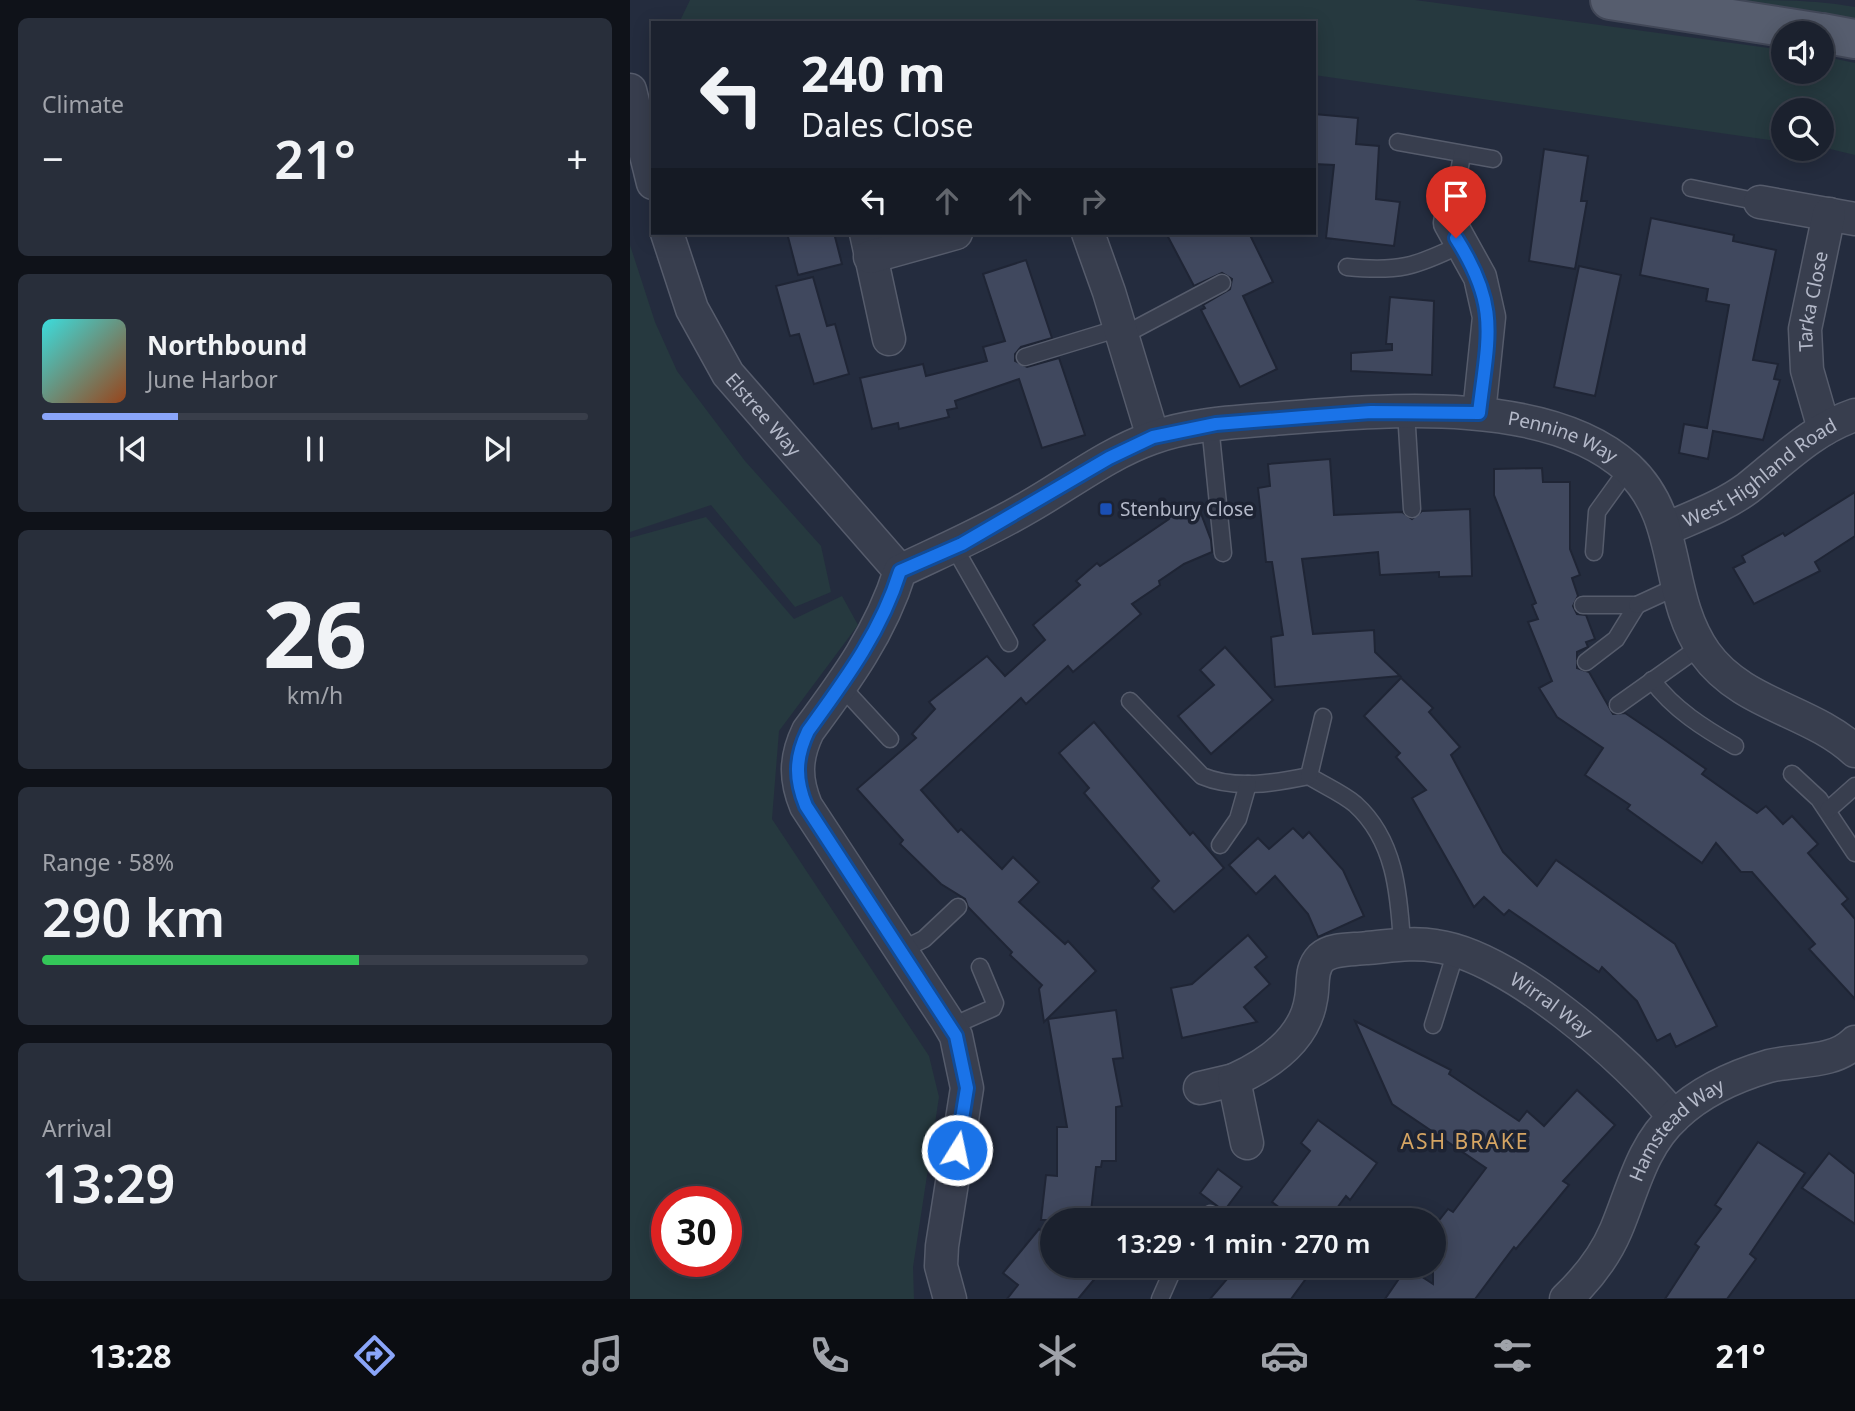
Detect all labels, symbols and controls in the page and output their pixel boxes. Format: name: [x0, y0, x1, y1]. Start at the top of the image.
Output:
map controls: [1771, 21, 1834, 161]
button: sound: [1771, 21, 1834, 84]
text: 240 m: [801, 40, 946, 106]
icon: left: [686, 49, 777, 140]
text: Climate: [42, 88, 124, 120]
button: search: [1771, 98, 1834, 161]
text: Dales Close: [801, 103, 973, 146]
text: 21°: [274, 123, 356, 194]
text: −: [42, 132, 64, 184]
text: +: [566, 132, 588, 184]
pin: [1426, 166, 1486, 238]
icon: arrive: [1437, 177, 1475, 215]
icon: left: [855, 182, 893, 220]
icon: ahead: [928, 182, 966, 220]
icon: ahead: [1001, 182, 1039, 220]
icon: right: [1074, 182, 1112, 220]
street label: Tarka Close: [1792, 249, 1834, 352]
text: Northbound: [147, 327, 307, 363]
text: June Harbor: [147, 363, 278, 395]
street label: Elstree Way: [720, 367, 807, 462]
street label: Pennine Way: [1506, 405, 1623, 469]
street label: West Highland Road: [1679, 412, 1841, 533]
icon: previous: [114, 430, 152, 468]
icon: pause: [296, 430, 334, 468]
icon: next: [478, 430, 516, 468]
place label: Stenbury Close: [1120, 496, 1254, 522]
marker: Stenbury Close: [1098, 501, 1114, 517]
text: 26: [263, 571, 367, 695]
text: km/h: [287, 679, 343, 711]
text: Range · 58%: [42, 846, 174, 878]
text: 290 km: [42, 881, 225, 952]
street label: Wirral Way: [1505, 966, 1599, 1044]
street label: Hamstead Way: [1623, 1072, 1729, 1185]
text: Arrival: [42, 1112, 112, 1144]
position arrow: [920, 1113, 994, 1187]
district label: ASH BRAKE: [1401, 1127, 1529, 1155]
text: 13:29: [42, 1147, 175, 1218]
speed limit sign: 30: [651, 1186, 742, 1277]
text: 13:29 · 1 min · 270 m: [1116, 1225, 1370, 1261]
icon: directions: [350, 1331, 399, 1380]
icon: music: [578, 1331, 627, 1380]
icon: phone: [805, 1331, 854, 1380]
icon: climate: [1033, 1331, 1082, 1380]
icon: car: [1260, 1331, 1309, 1380]
icon: filters: [1488, 1331, 1537, 1380]
text: 13:28: [89, 1334, 172, 1377]
text: 21°: [1715, 1334, 1766, 1377]

